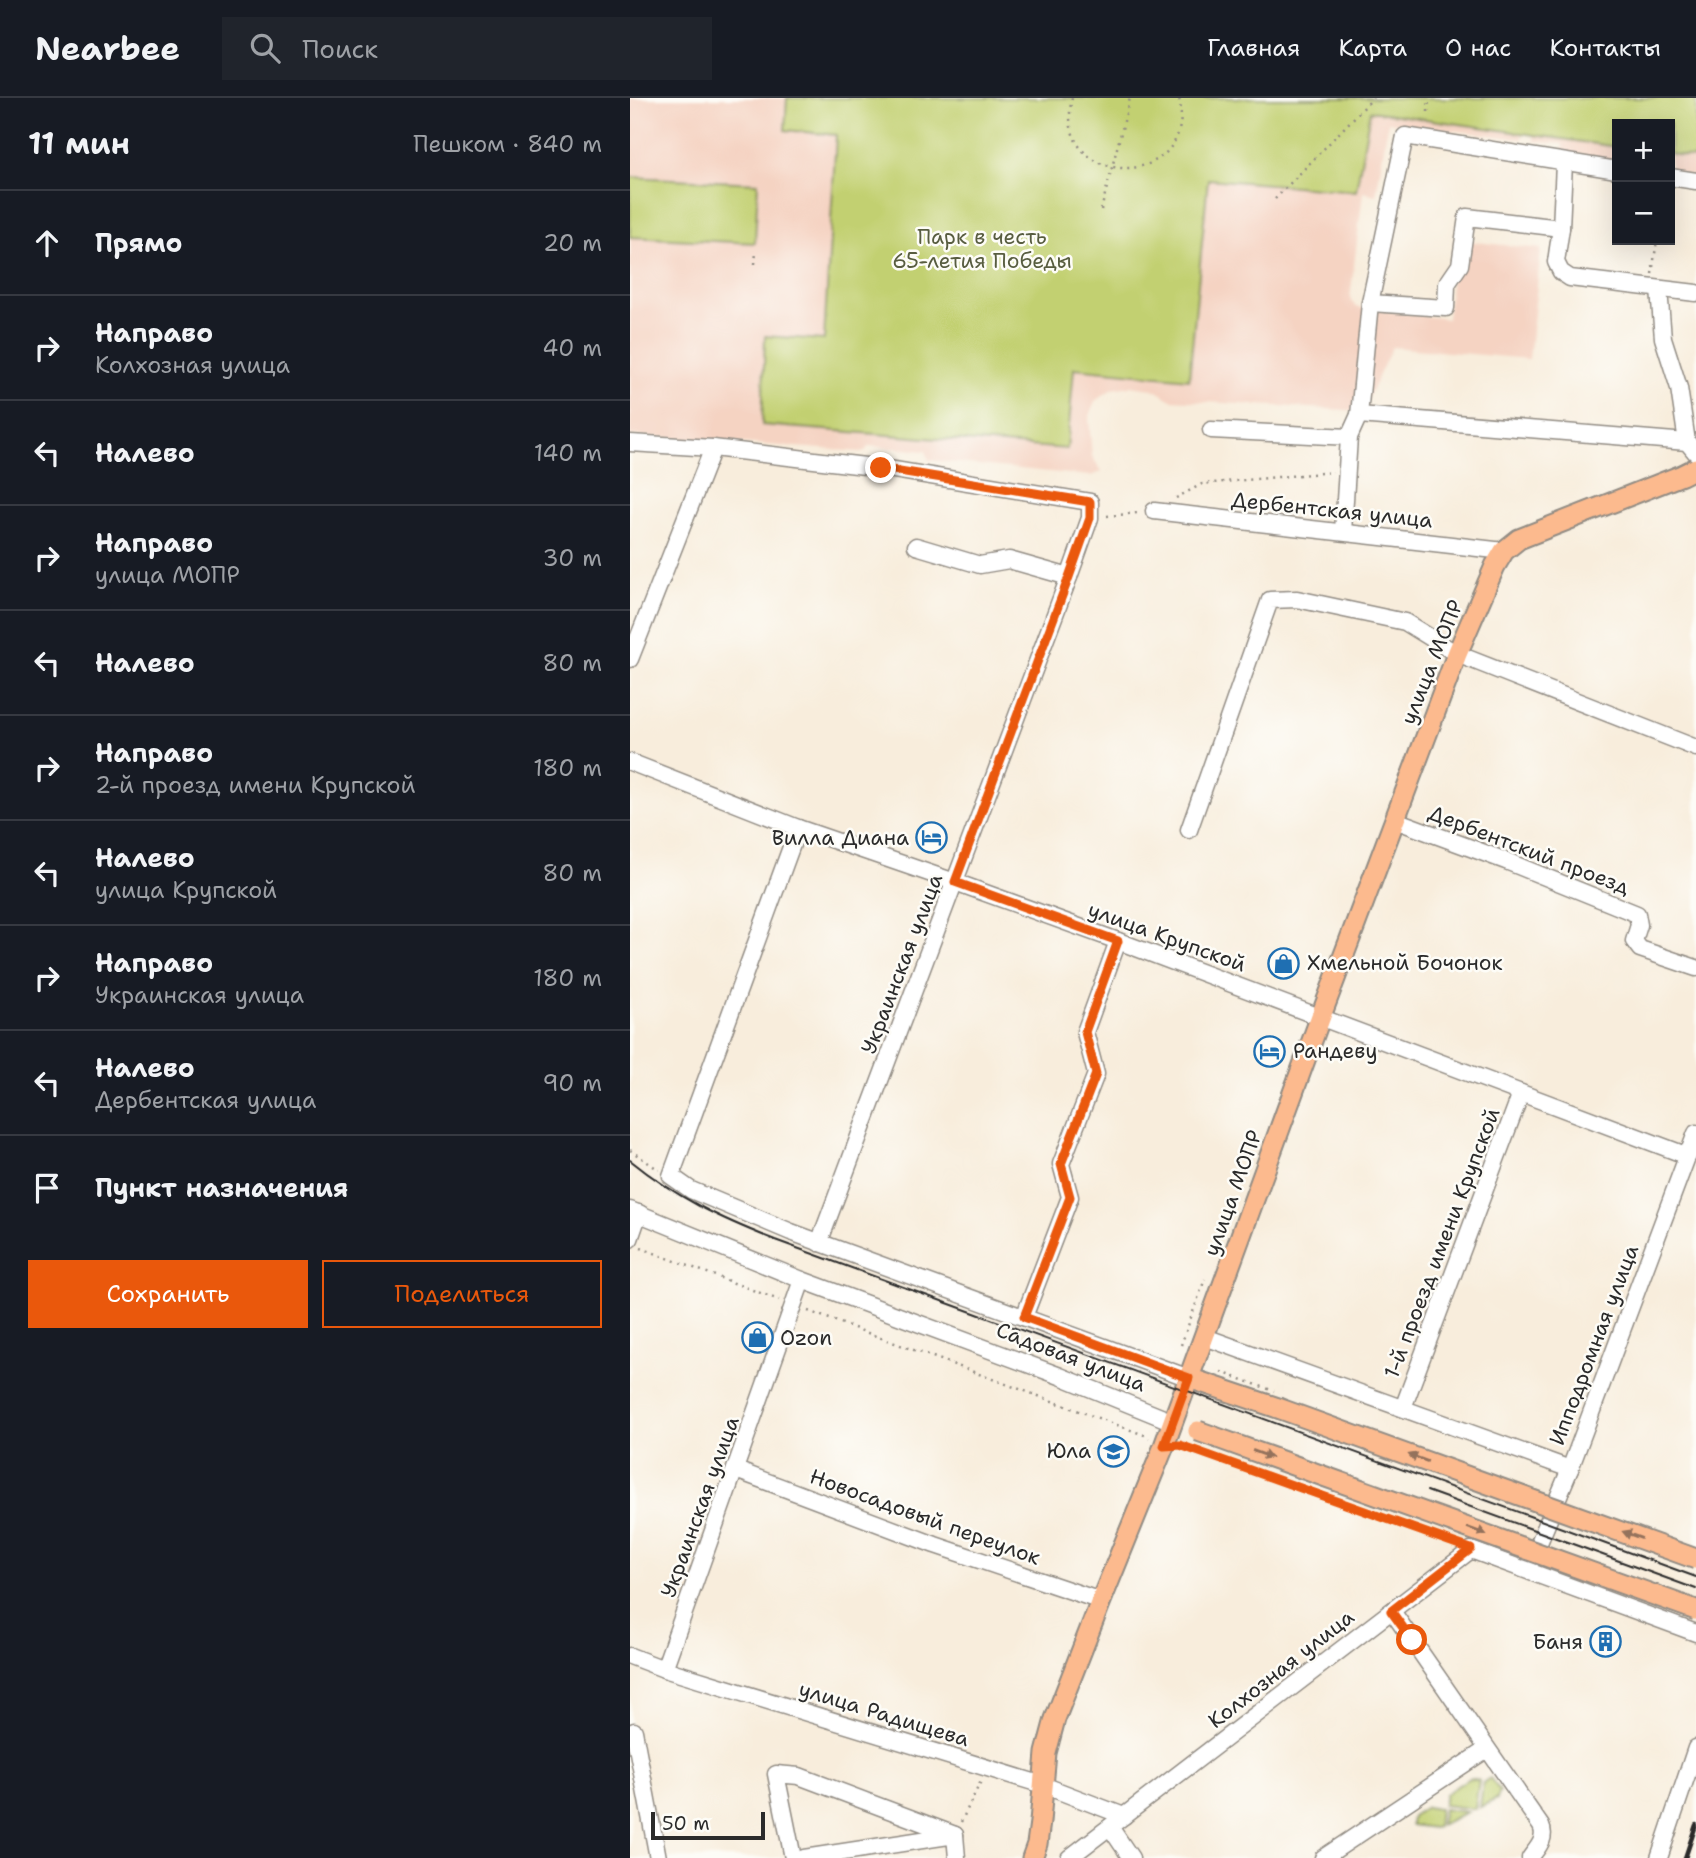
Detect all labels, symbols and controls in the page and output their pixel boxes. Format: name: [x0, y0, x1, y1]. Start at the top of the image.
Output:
search box: [222, 17, 712, 80]
text: Nearbee: [35, 26, 180, 71]
icon: search: [246, 29, 284, 67]
text: Поиск: [302, 31, 378, 66]
text: Главная: [1207, 32, 1300, 64]
text: Карта: [1338, 32, 1407, 64]
text: О нас: [1445, 32, 1511, 64]
text: Контакты: [1549, 32, 1661, 64]
map controls: [1612, 119, 1675, 245]
button: +: [1612, 119, 1675, 182]
text: 11 мин: [28, 123, 130, 164]
text: Пешком · 840 m: [413, 129, 602, 159]
button: −: [1612, 182, 1675, 245]
park label: Парк в честь 65-летия Победы: [892, 223, 1072, 275]
icon: ahead: [28, 224, 66, 262]
text: Прямо: [95, 225, 183, 260]
text: 20 m: [543, 228, 602, 258]
text: Направо: [95, 315, 213, 350]
icon: right: [28, 329, 66, 367]
text: 40 m: [542, 333, 602, 363]
text: Колхозная улица: [95, 350, 290, 380]
icon: left: [28, 434, 66, 472]
text: Налево: [95, 435, 195, 470]
text: 140 m: [534, 438, 602, 468]
route end: [865, 452, 896, 483]
street label: Дербентская улица: [1230, 486, 1434, 534]
text: Направо: [95, 525, 213, 560]
icon: right: [28, 539, 66, 577]
text: 30 m: [543, 543, 602, 573]
text: улица МОПР: [95, 560, 240, 590]
street label: улица МОПР: [1394, 595, 1470, 729]
icon: left: [28, 644, 66, 682]
text: Налево: [95, 645, 195, 680]
text: 80 m: [543, 648, 602, 678]
text: Направо: [95, 735, 213, 770]
icon: right: [28, 749, 66, 787]
text: 180 m: [533, 753, 602, 783]
text: 2-й проезд имени Крупской: [95, 770, 415, 800]
street label: Дербентский проезд: [1424, 799, 1634, 901]
hotel icon: Вилла Диана: [915, 821, 949, 855]
place label: Вилла Диана: [772, 824, 909, 852]
text: Налево: [95, 840, 195, 875]
icon: left: [28, 854, 66, 892]
text: 80 m: [543, 858, 602, 888]
street label: Украинская улица: [855, 870, 949, 1058]
text: улица Крупской: [95, 875, 277, 905]
street label: улица Крупской: [1084, 895, 1250, 979]
text: Направо: [95, 945, 213, 980]
shop icon: Хмельной Бочонок: [1267, 946, 1301, 980]
place label: Хмельной Бочонок: [1307, 949, 1503, 977]
icon: right: [28, 959, 66, 997]
text: 180 m: [533, 963, 602, 993]
text: Украинская улица: [95, 980, 304, 1010]
hotel icon: Рандеву: [1253, 1034, 1287, 1068]
place label: Рандеву: [1293, 1037, 1378, 1065]
text: Налево: [95, 1050, 195, 1085]
icon: left: [28, 1064, 66, 1102]
text: 90 m: [542, 1068, 602, 1098]
text: Дербентская улица: [95, 1085, 316, 1115]
street label: 1-й проезд имени Крупской: [1377, 1104, 1507, 1382]
street label: улица МОПР: [1197, 1126, 1269, 1260]
icon: arrive: [28, 1169, 66, 1207]
text: Пункт назначения: [95, 1170, 348, 1205]
street label: Ипподромная улица: [1543, 1241, 1645, 1449]
button: Сохранить: [28, 1260, 308, 1328]
button: Поделиться: [322, 1260, 602, 1328]
street label: Садовая улица: [992, 1316, 1150, 1398]
shop icon: Ozon: [740, 1321, 774, 1355]
place label: Ozon: [780, 1324, 832, 1352]
street label: Украинская улица: [654, 1413, 746, 1601]
school or university icon: Юла: [1097, 1434, 1131, 1468]
place label: Юла: [1047, 1437, 1091, 1465]
one-way arrow: [1252, 1449, 1273, 1460]
one-way arrow: [1407, 1452, 1428, 1463]
street label: Новосадовый переулок: [806, 1462, 1044, 1572]
one-way arrow: [1466, 1526, 1487, 1537]
one-way arrow: [1621, 1530, 1642, 1541]
street label: Колхозная улица: [1202, 1603, 1360, 1735]
route start: [1396, 1624, 1427, 1655]
building icon: Баня: [1589, 1625, 1623, 1659]
place label: Баня: [1533, 1628, 1583, 1656]
street label: улица Радищева: [795, 1675, 973, 1753]
scale bar: [651, 1809, 765, 1841]
text: 50 m: [662, 1811, 710, 1836]

